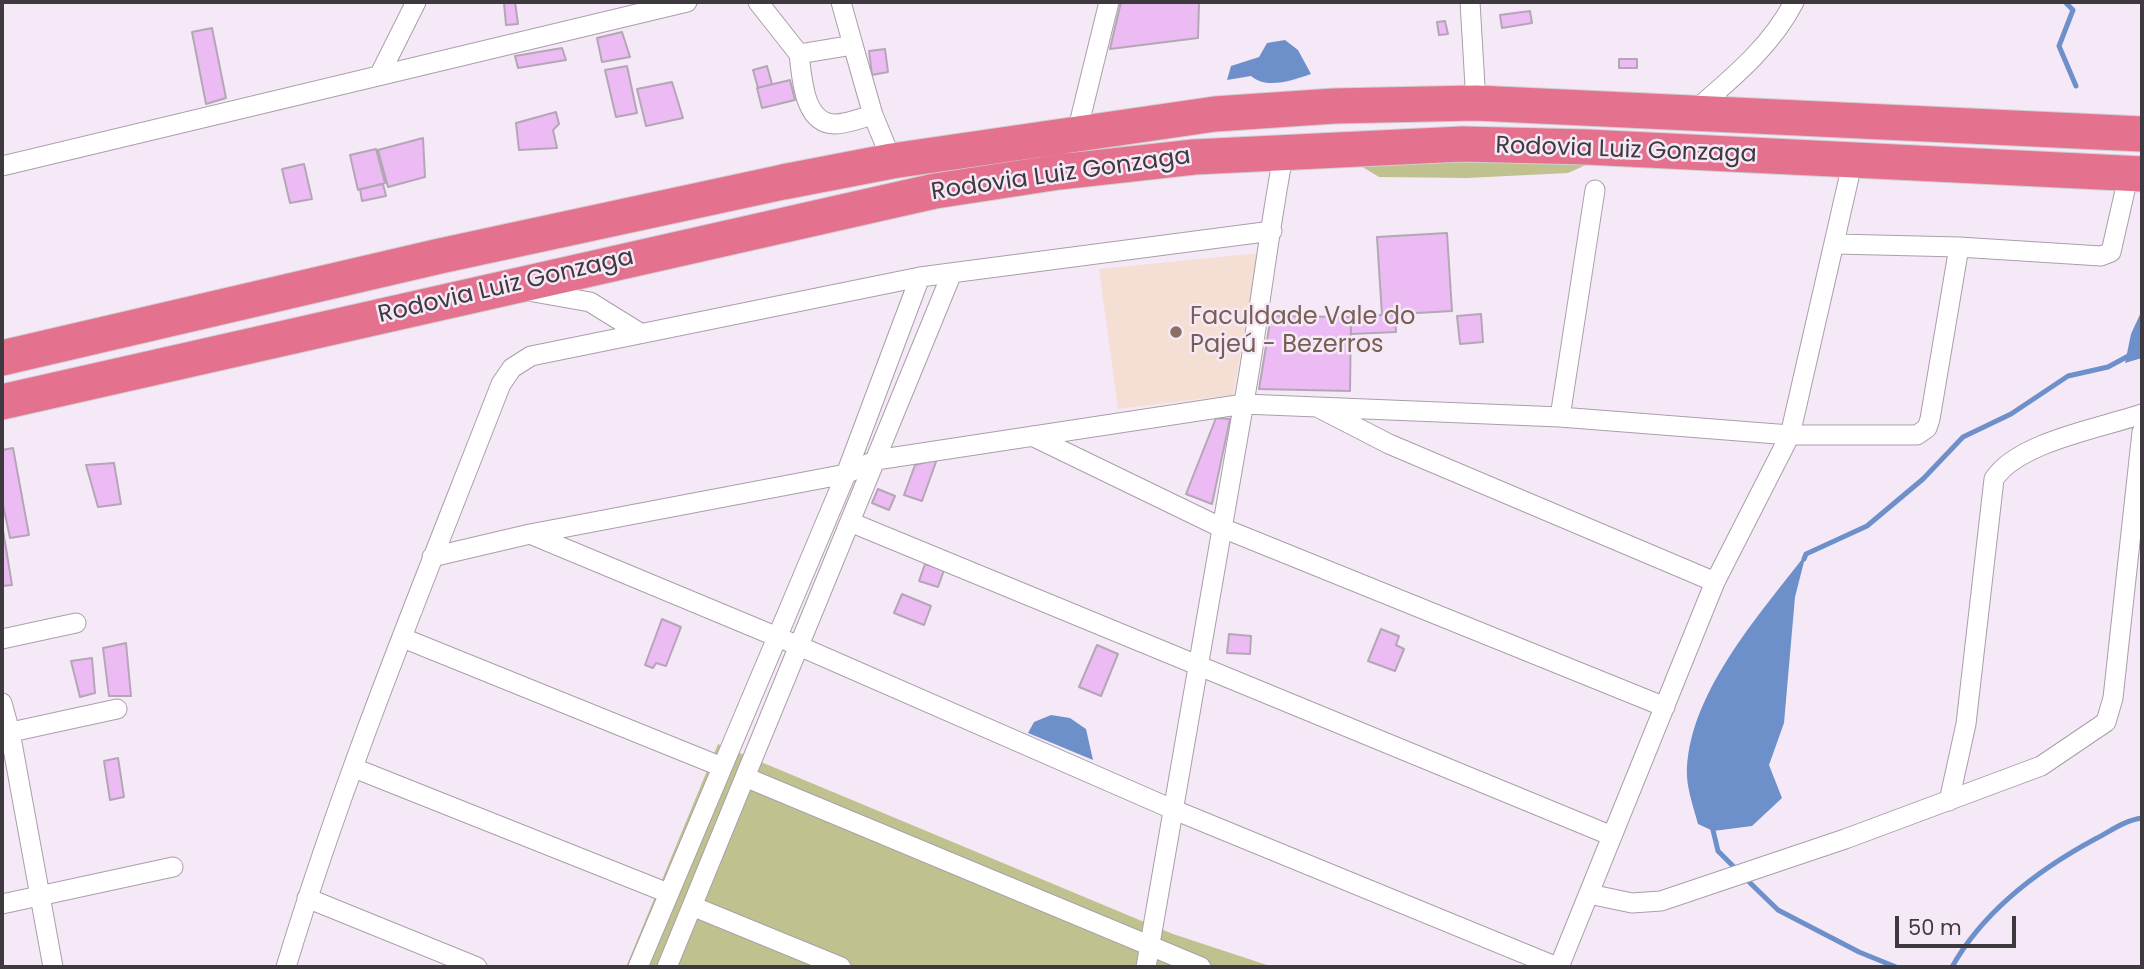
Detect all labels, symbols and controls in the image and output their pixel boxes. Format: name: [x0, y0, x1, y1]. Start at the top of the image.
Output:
street label: Rodovia Luiz Gonzaga: [1495, 132, 1757, 170]
street label: Rodovia Luiz Gonzaga: [930, 143, 1192, 207]
street label: Rodovia Luiz Gonzaga: [375, 244, 637, 330]
place label: Faculdade Vale do Pajeú - Bezerros: [1190, 304, 1415, 360]
marker: Faculdade Vale do Pajeú - Bezerros: [1168, 324, 1184, 340]
scale bar: [1899, 902, 2020, 946]
text: 50 m: [1908, 913, 1962, 942]

